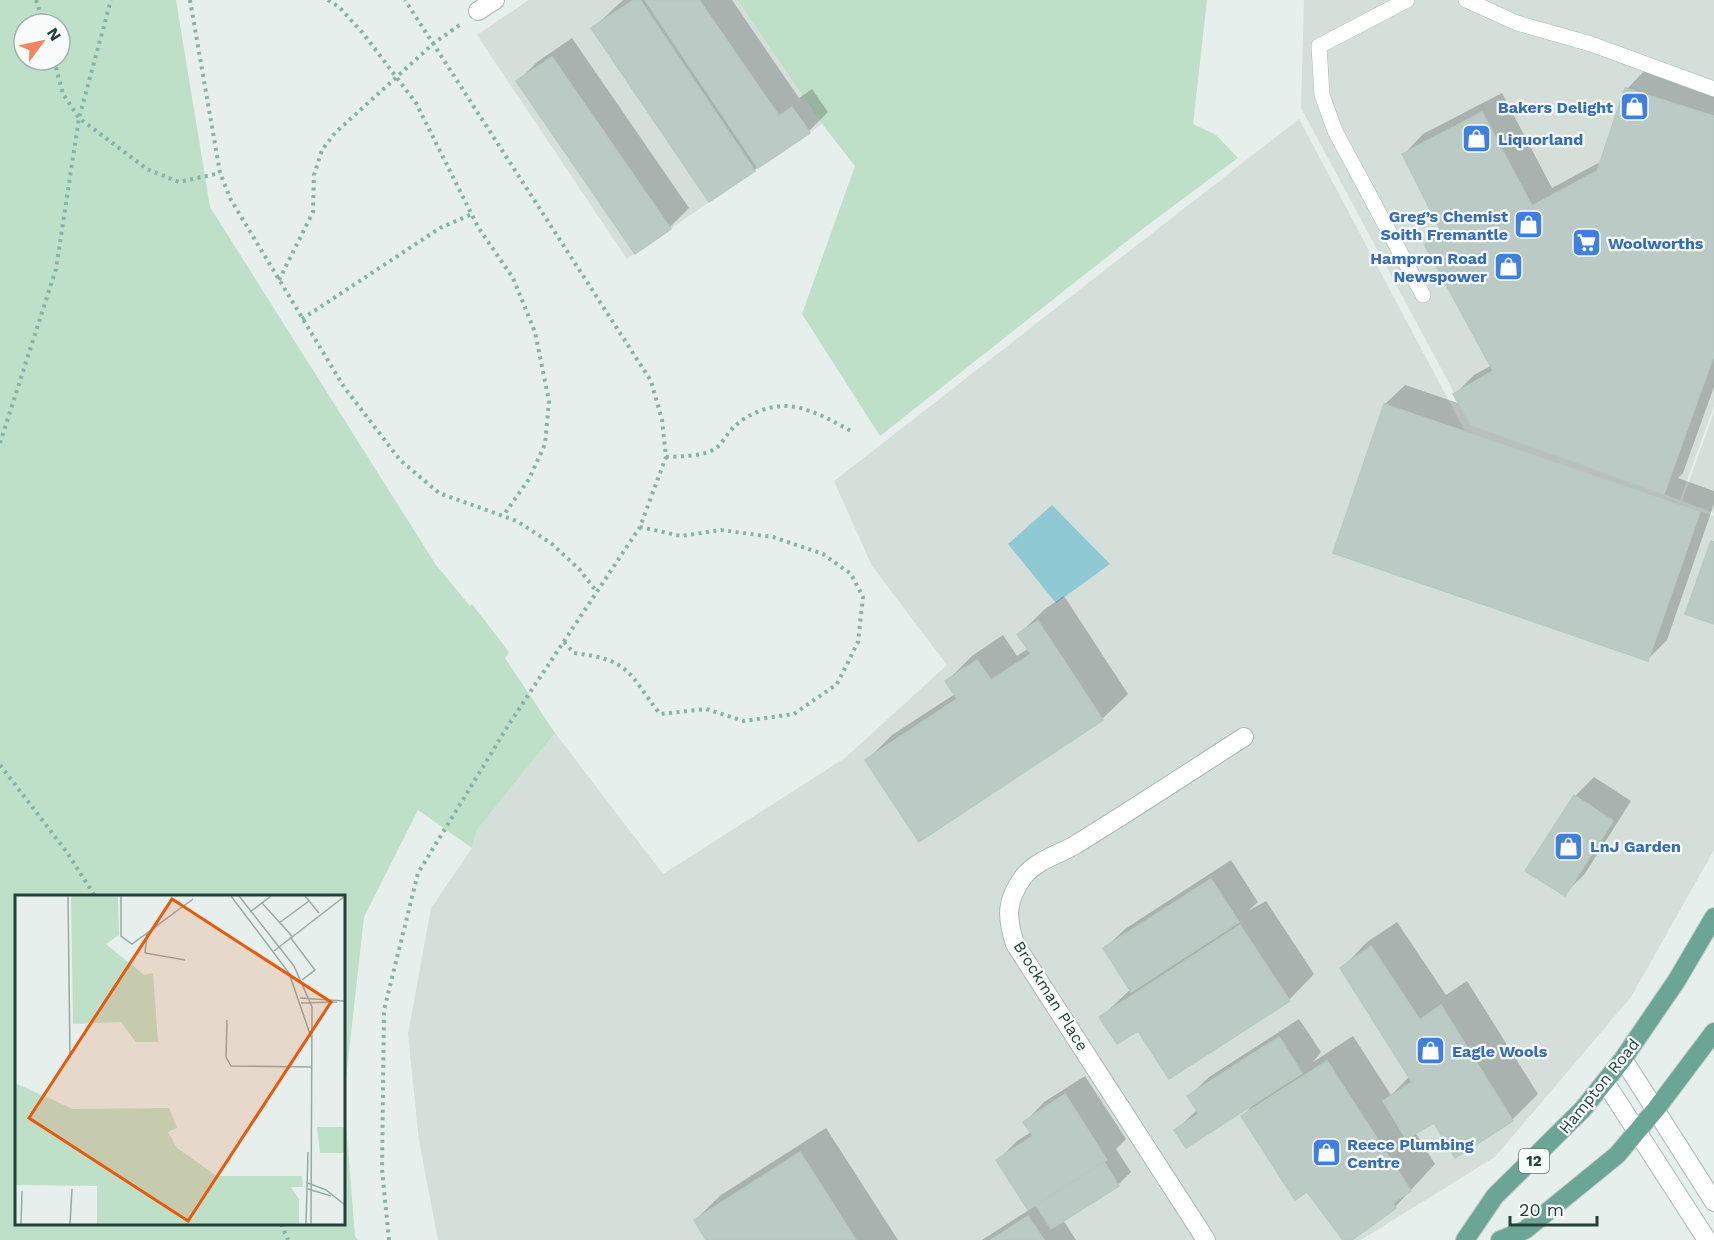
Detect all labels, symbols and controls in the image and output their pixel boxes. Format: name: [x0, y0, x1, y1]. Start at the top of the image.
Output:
north arrow: [12, 12, 72, 72]
text: N: [43, 24, 65, 44]
shop icon: Bakers Delight: [1618, 91, 1650, 123]
place label: Bakers Delight: [1498, 98, 1613, 117]
shop icon: Liquorland: [1461, 123, 1493, 155]
place label: Liquorland: [1498, 130, 1583, 149]
place label: Greg’s Chemist Soith Fremantle: [1381, 207, 1508, 244]
shop icon: Greg’s Chemist Soith Fremantle: [1513, 209, 1545, 241]
supermarket icon: Woolworths: [1571, 227, 1603, 259]
place label: Woolworths: [1608, 234, 1704, 253]
place label: Hampron Road Newspower: [1370, 249, 1487, 286]
shop icon: Hampron Road Newspower: [1492, 251, 1524, 283]
shop icon: LnJ Garden: [1553, 830, 1585, 862]
place label: LnJ Garden: [1590, 837, 1681, 856]
inset map: [15, 895, 345, 1225]
street label: Brockman Place: [1010, 938, 1092, 1054]
shop icon: Eagle Wools: [1415, 1035, 1447, 1067]
street label: Hampton Road: [1555, 1035, 1643, 1137]
place label: Eagle Wools: [1452, 1042, 1548, 1061]
place label: Reece Plumbing Centre: [1347, 1135, 1474, 1172]
shop icon: Reece Plumbing Centre: [1310, 1137, 1342, 1169]
road number: 12: [1519, 1149, 1549, 1173]
scale bar: [1510, 1189, 1597, 1227]
text: 20 m: [1519, 1199, 1564, 1220]

